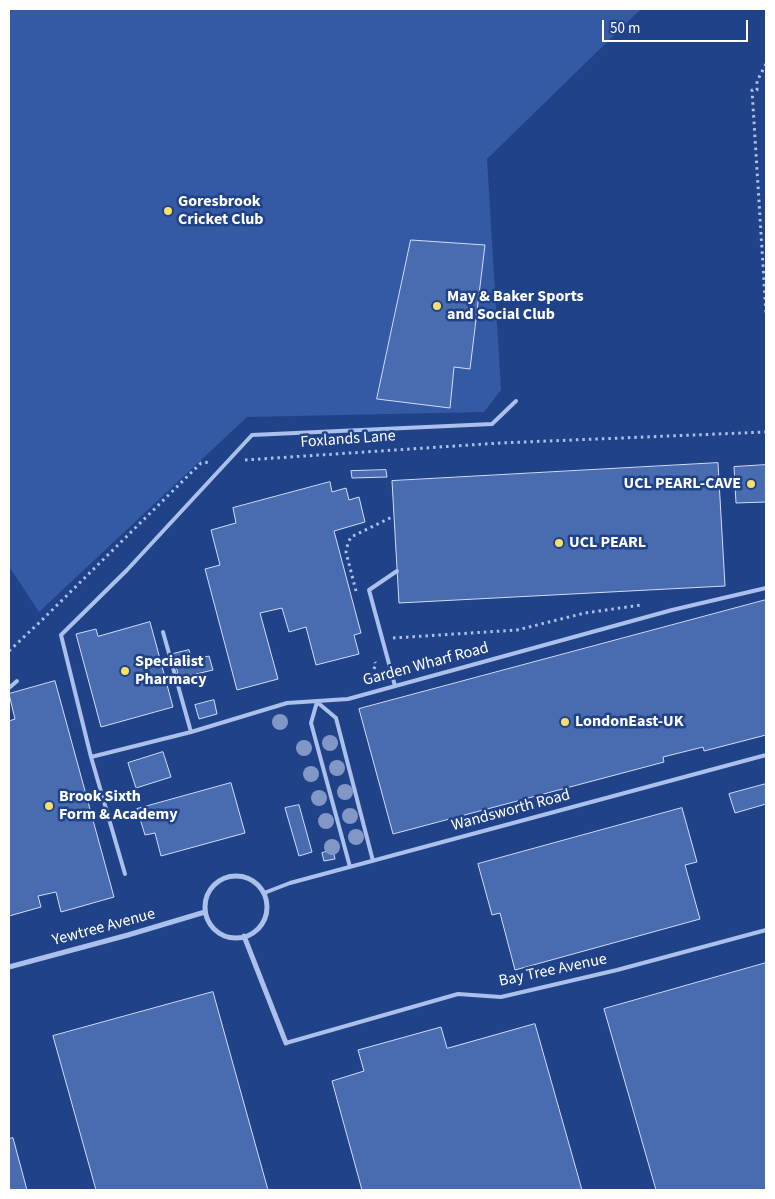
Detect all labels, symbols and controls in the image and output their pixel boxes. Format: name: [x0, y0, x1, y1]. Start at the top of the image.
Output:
scale bar: [605, 10, 751, 42]
text: 50 m: [610, 18, 640, 39]
place label: Goresbrook Cricket Club: [178, 192, 264, 230]
marker: Goresbrook Cricket Club: [162, 205, 174, 217]
place label: May & Baker Sports and Social Club: [447, 287, 584, 325]
marker: May & Baker Sports and Social Club: [431, 300, 443, 312]
street label: Foxlands Lane: [300, 427, 396, 453]
place label: UCL PEARL-CAVE: [624, 474, 741, 494]
marker: UCL PEARL-CAVE: [745, 478, 757, 490]
place label: UCL PEARL: [569, 533, 646, 553]
marker: UCL PEARL: [553, 537, 565, 549]
street label: Garden Wharf Road: [361, 639, 491, 691]
place label: Specialist Pharmacy: [135, 652, 206, 690]
marker: Specialist Pharmacy: [119, 665, 131, 677]
place label: LondonEast-UK: [575, 712, 684, 732]
marker: LondonEast-UK: [559, 716, 571, 728]
street label: Wandsworth Road: [450, 786, 572, 836]
place label: Brook Sixth Form & Academy: [59, 787, 178, 825]
marker: Brook Sixth Form & Academy: [43, 800, 55, 812]
street label: Yewtree Avenue: [50, 905, 158, 951]
street label: Bay Tree Avenue: [497, 950, 609, 992]

